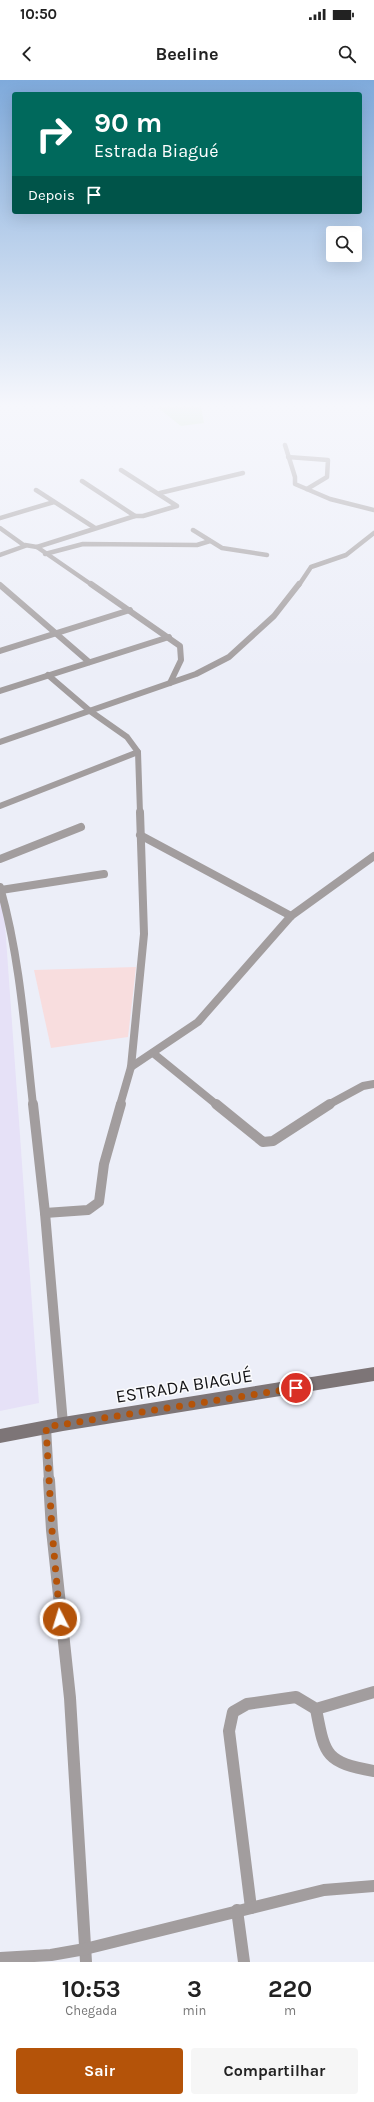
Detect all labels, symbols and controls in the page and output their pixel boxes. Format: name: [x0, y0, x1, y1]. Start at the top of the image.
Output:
text: 10:50: [20, 5, 57, 23]
icon: back: [16, 43, 38, 65]
text: Beeline: [156, 43, 218, 65]
icon: search: [336, 43, 358, 65]
text: 90 m: [94, 106, 162, 139]
icon: right: [28, 108, 80, 160]
text: Estrada Biagué: [94, 140, 218, 162]
icon: arrive: [83, 184, 105, 206]
text: Depois: [28, 186, 75, 204]
map controls: [326, 226, 362, 262]
button: search: [326, 226, 362, 262]
street label: ESTRADA BIAGUÉ: [114, 1363, 254, 1408]
pin: [279, 1371, 313, 1405]
icon: arrive: [285, 1377, 307, 1399]
position arrow: [39, 1598, 81, 1640]
text: 10:53: [62, 1975, 121, 2003]
text: 3: [187, 1975, 202, 2003]
text: 220: [268, 1975, 312, 2003]
text: Chegada: [65, 2003, 117, 2018]
text: min: [182, 2003, 206, 2018]
text: m: [284, 2003, 296, 2018]
button: Sair: [16, 2048, 183, 2094]
button: Compartilhar: [191, 2048, 358, 2094]

